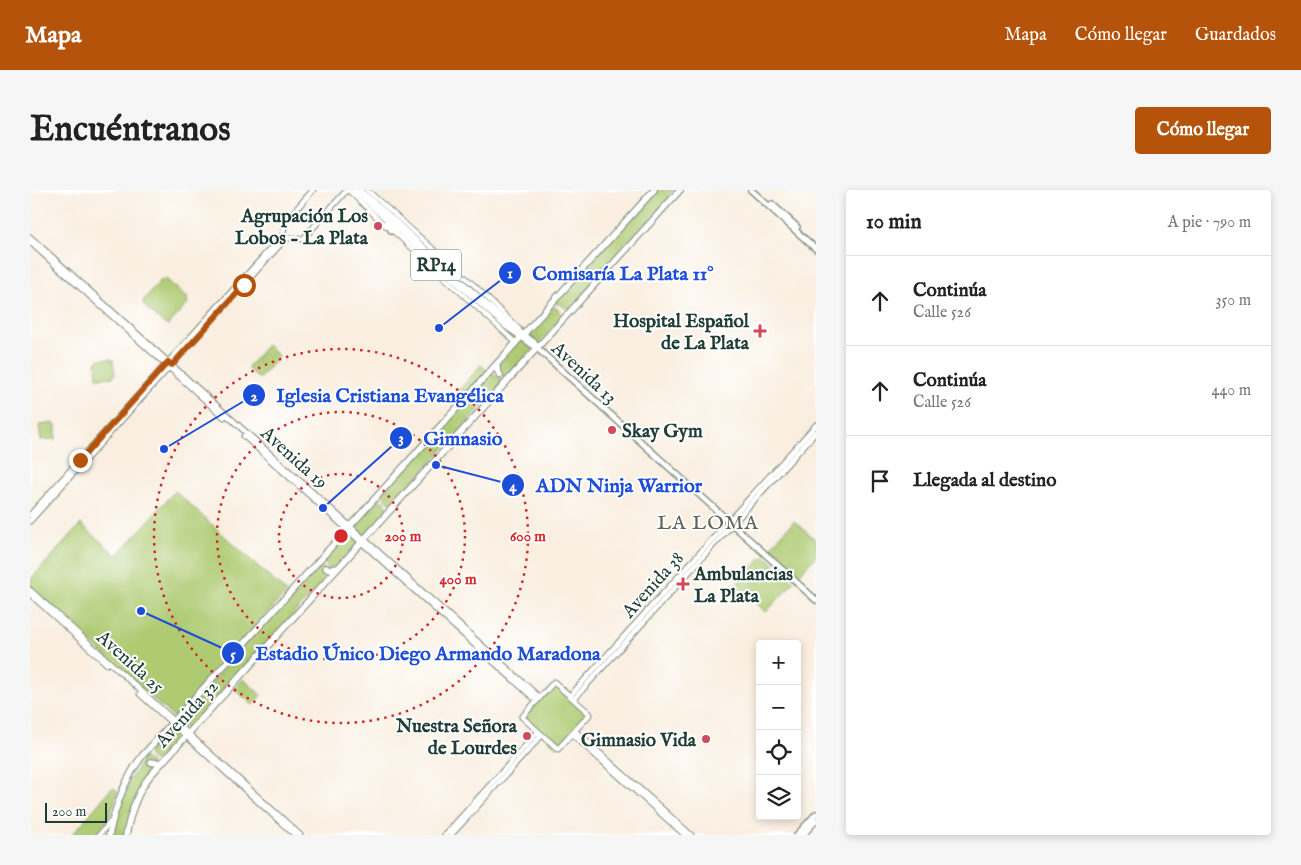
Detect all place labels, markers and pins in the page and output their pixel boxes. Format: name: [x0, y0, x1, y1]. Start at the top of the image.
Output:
place label: Agrupación Los Lobos - La Plata: [235, 205, 369, 251]
marker: Agrupación Los Lobos - La Plata: [372, 220, 384, 232]
callout: Comisaría La Plata 11°: [498, 255, 724, 290]
place label: Hospital Español de La Plata: [613, 310, 750, 356]
marker: Hospital Español de La Plata: [753, 324, 767, 338]
callout: Iglesia Cristiana Evangélica: [241, 378, 514, 413]
callout: Gimnasio: [388, 420, 512, 455]
place label: Skay Gym: [622, 420, 703, 444]
marker: Skay Gym: [606, 424, 618, 436]
callout: ADN Ninja Warrior: [501, 468, 712, 503]
centre of rings: [332, 527, 350, 545]
place label: Ambulancias La Plata: [693, 563, 793, 609]
marker: Ambulancias La Plata: [676, 577, 690, 591]
callout: Estadio Único Diego Armando Maradona: [220, 636, 611, 671]
place label: Nuestra Señora de Lourdes: [395, 715, 518, 761]
place label: Gimnasio Vida: [581, 729, 697, 753]
marker: Nuestra Señora de Lourdes: [521, 730, 533, 742]
marker: Gimnasio Vida: [700, 733, 712, 745]

